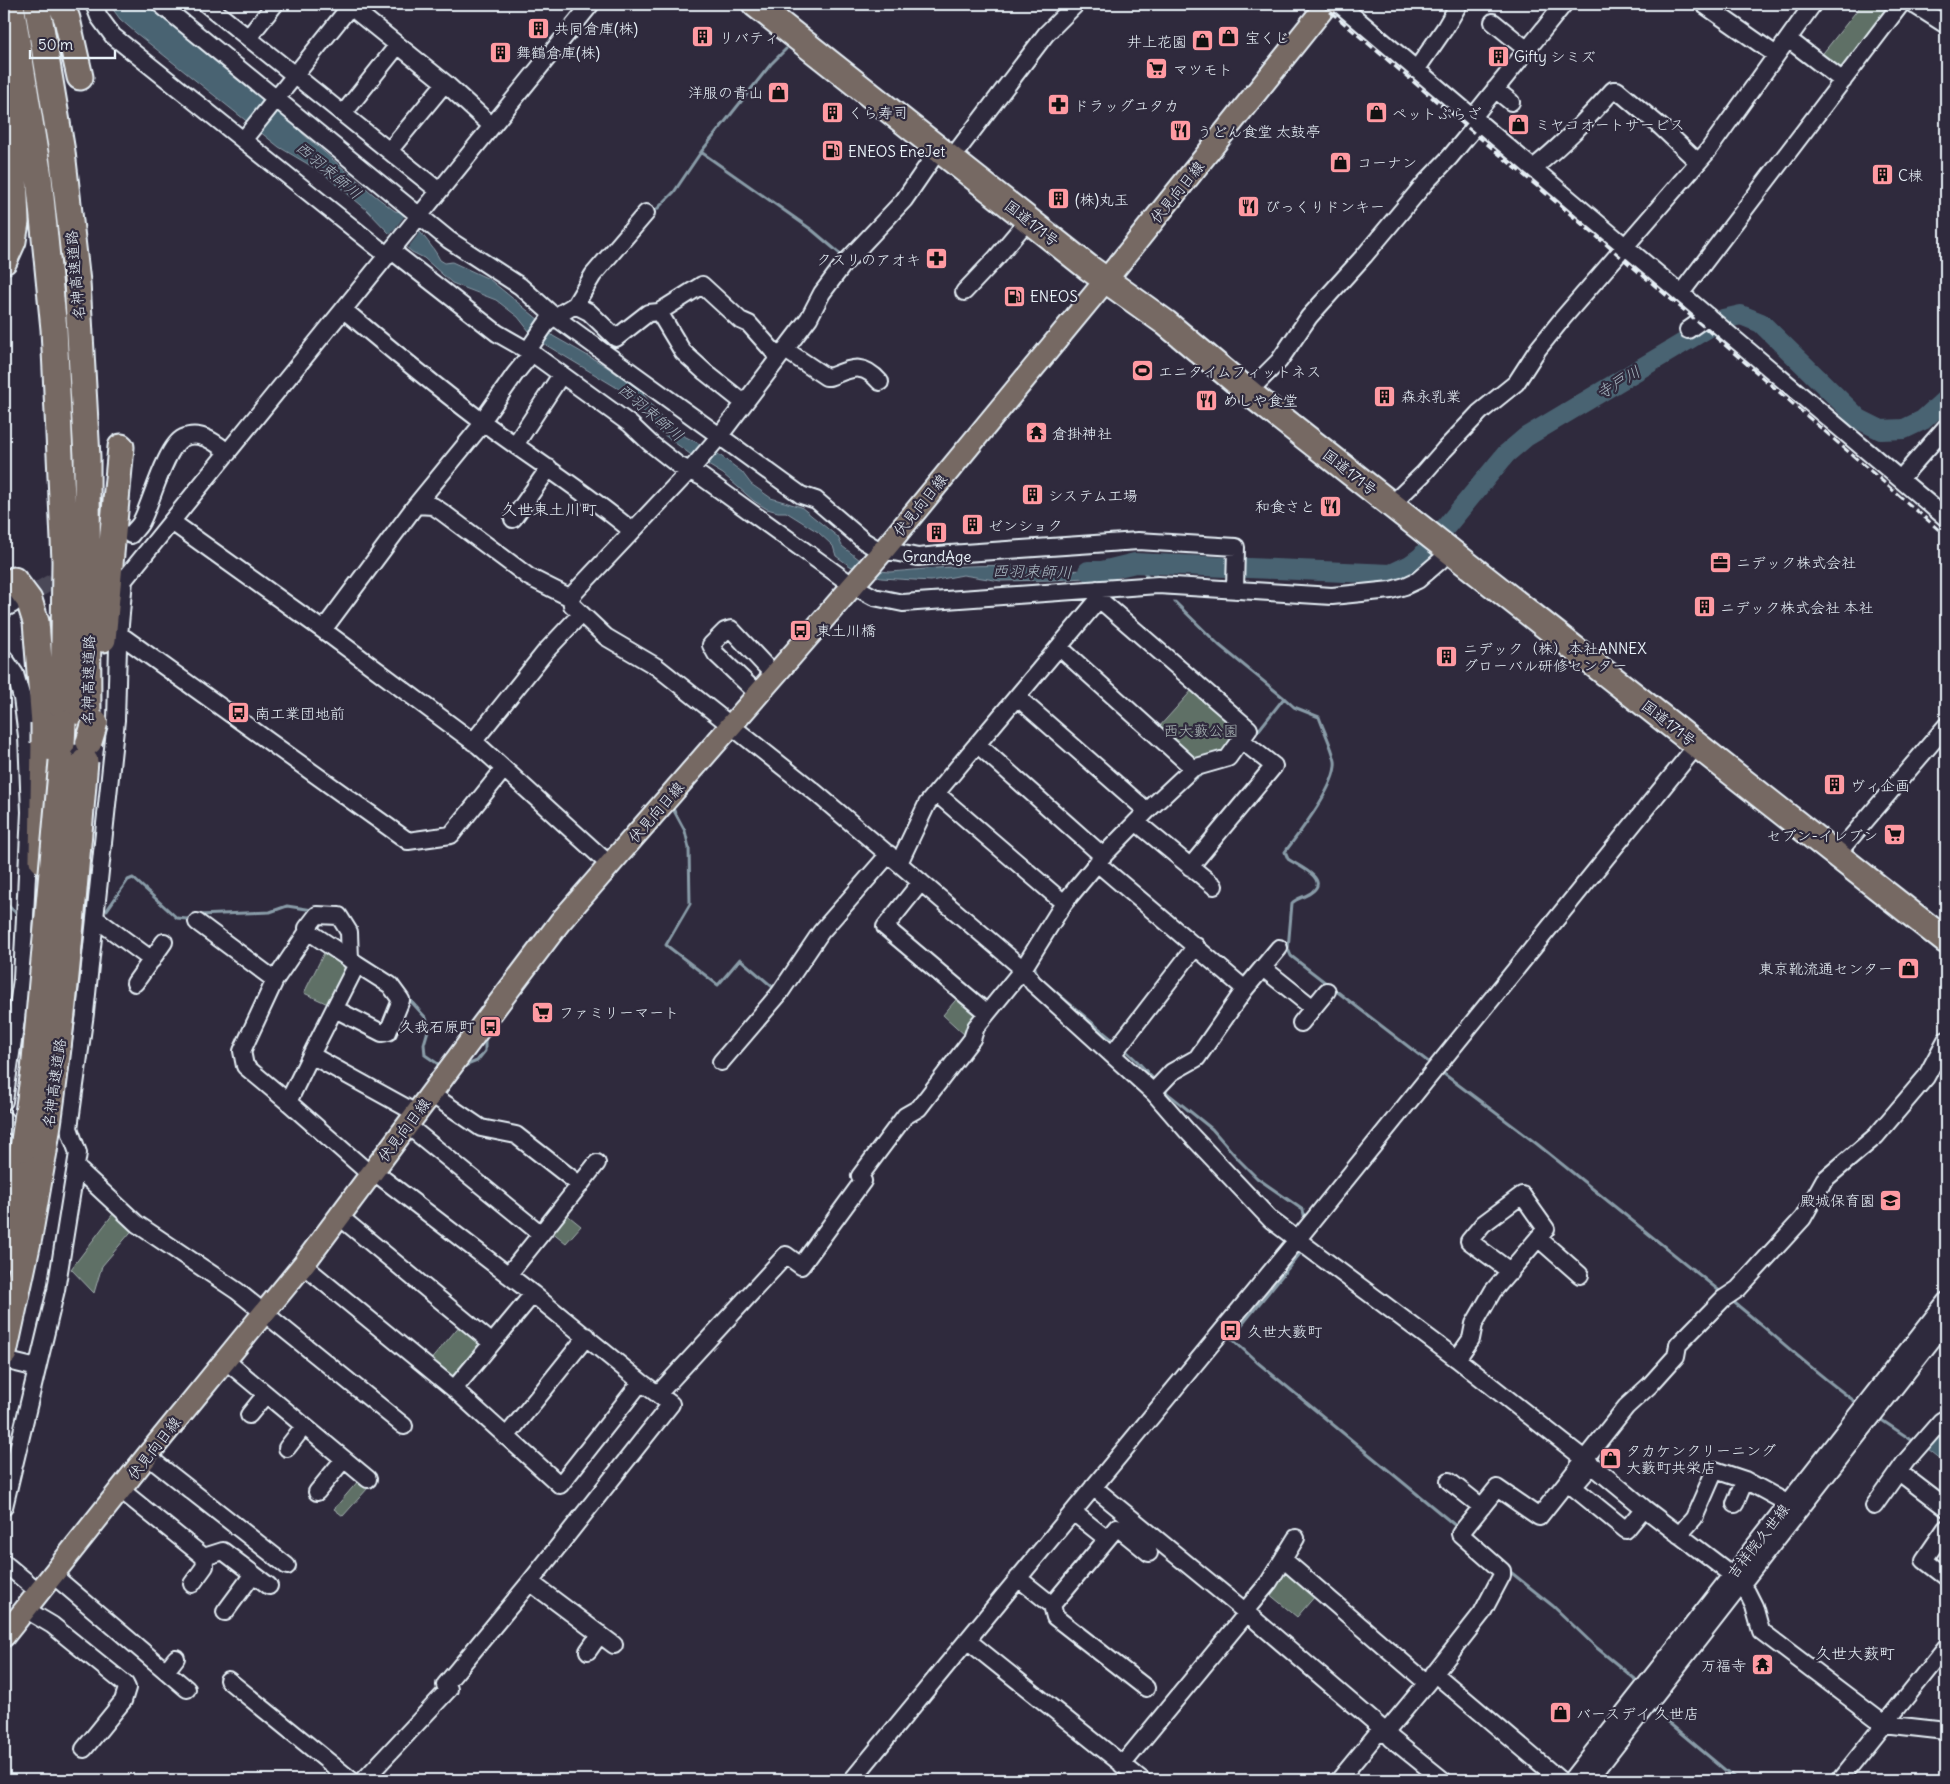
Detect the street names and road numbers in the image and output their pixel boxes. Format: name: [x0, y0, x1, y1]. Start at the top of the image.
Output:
street label: 伏見向日線: [1146, 157, 1208, 227]
street label: 国道171号: [1001, 196, 1063, 250]
street label: 名神高速道路: [62, 229, 88, 321]
street label: 国道171号: [1319, 445, 1381, 499]
street label: 伏見向日線: [889, 470, 951, 540]
street label: 名神高速道路: [78, 635, 98, 725]
street label: 国道171号: [1638, 696, 1700, 750]
street label: 伏見向日線: [624, 777, 688, 847]
street label: 名神高速道路: [38, 1037, 70, 1129]
street label: 伏見向日線: [374, 1094, 434, 1166]
street label: 伏見向日線: [123, 1413, 185, 1483]
street label: 吉祥院久世線: [1723, 1500, 1793, 1582]

